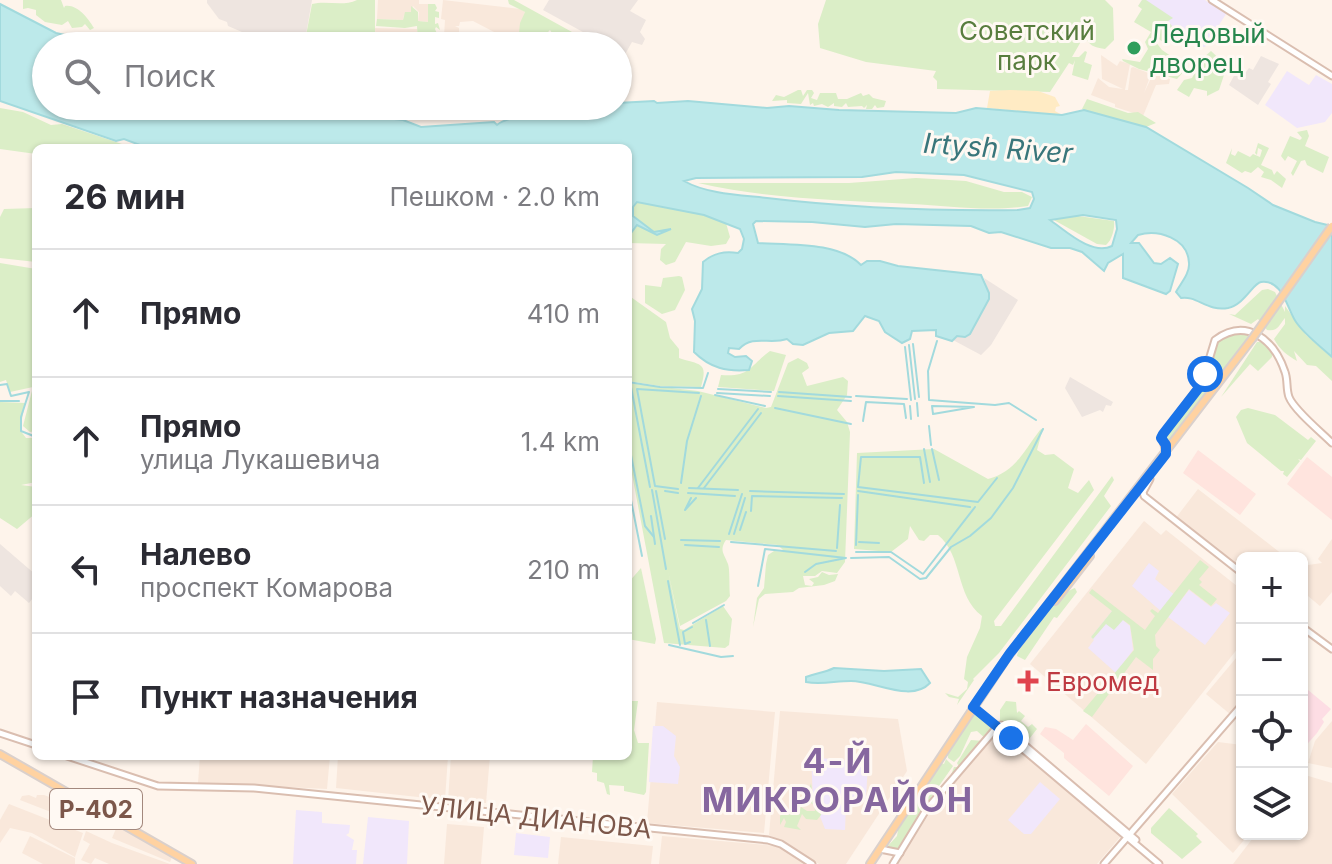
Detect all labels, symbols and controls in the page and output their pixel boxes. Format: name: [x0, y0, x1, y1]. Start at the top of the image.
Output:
park label: Советский парк: [959, 15, 1095, 76]
place label: Ледовый дворец: [1150, 18, 1266, 79]
search box: [32, 32, 632, 120]
marker: Ледовый дворец: [1125, 39, 1143, 57]
icon: search: [60, 54, 104, 98]
text: Поиск: [124, 58, 215, 94]
water label: Irtysh River: [922, 126, 1075, 170]
text: 26 мин: [64, 176, 186, 217]
text: Пешком · 2.0 km: [389, 181, 600, 212]
icon: ahead: [64, 291, 108, 335]
text: Прямо: [140, 295, 241, 331]
text: 410 m: [527, 298, 600, 329]
route start: [1187, 356, 1223, 392]
text: Прямо: [140, 408, 241, 444]
icon: ahead: [64, 419, 108, 463]
text: 1.4 km: [521, 426, 600, 457]
text: улица Лукашевича: [140, 444, 380, 475]
text: Налево: [140, 536, 252, 572]
icon: left: [64, 547, 108, 591]
map controls: [1236, 552, 1308, 840]
button: +: [1236, 552, 1308, 624]
text: 210 m: [527, 554, 600, 585]
text: проспект Комарова: [140, 572, 393, 603]
button: −: [1236, 624, 1308, 696]
place label: Евромед: [1046, 666, 1159, 697]
marker: Евромед: [1017, 670, 1039, 692]
icon: arrive: [64, 675, 108, 719]
text: Пункт назначения: [140, 679, 418, 715]
button: locate: [1236, 696, 1308, 768]
route end: [993, 720, 1029, 756]
district label: 4-Й МИКРОРАЙОН: [702, 740, 974, 820]
button: layers: [1236, 768, 1308, 840]
road number: Р-402: [50, 789, 142, 829]
street label: УЛИЦА ДИАНОВА: [419, 789, 653, 845]

